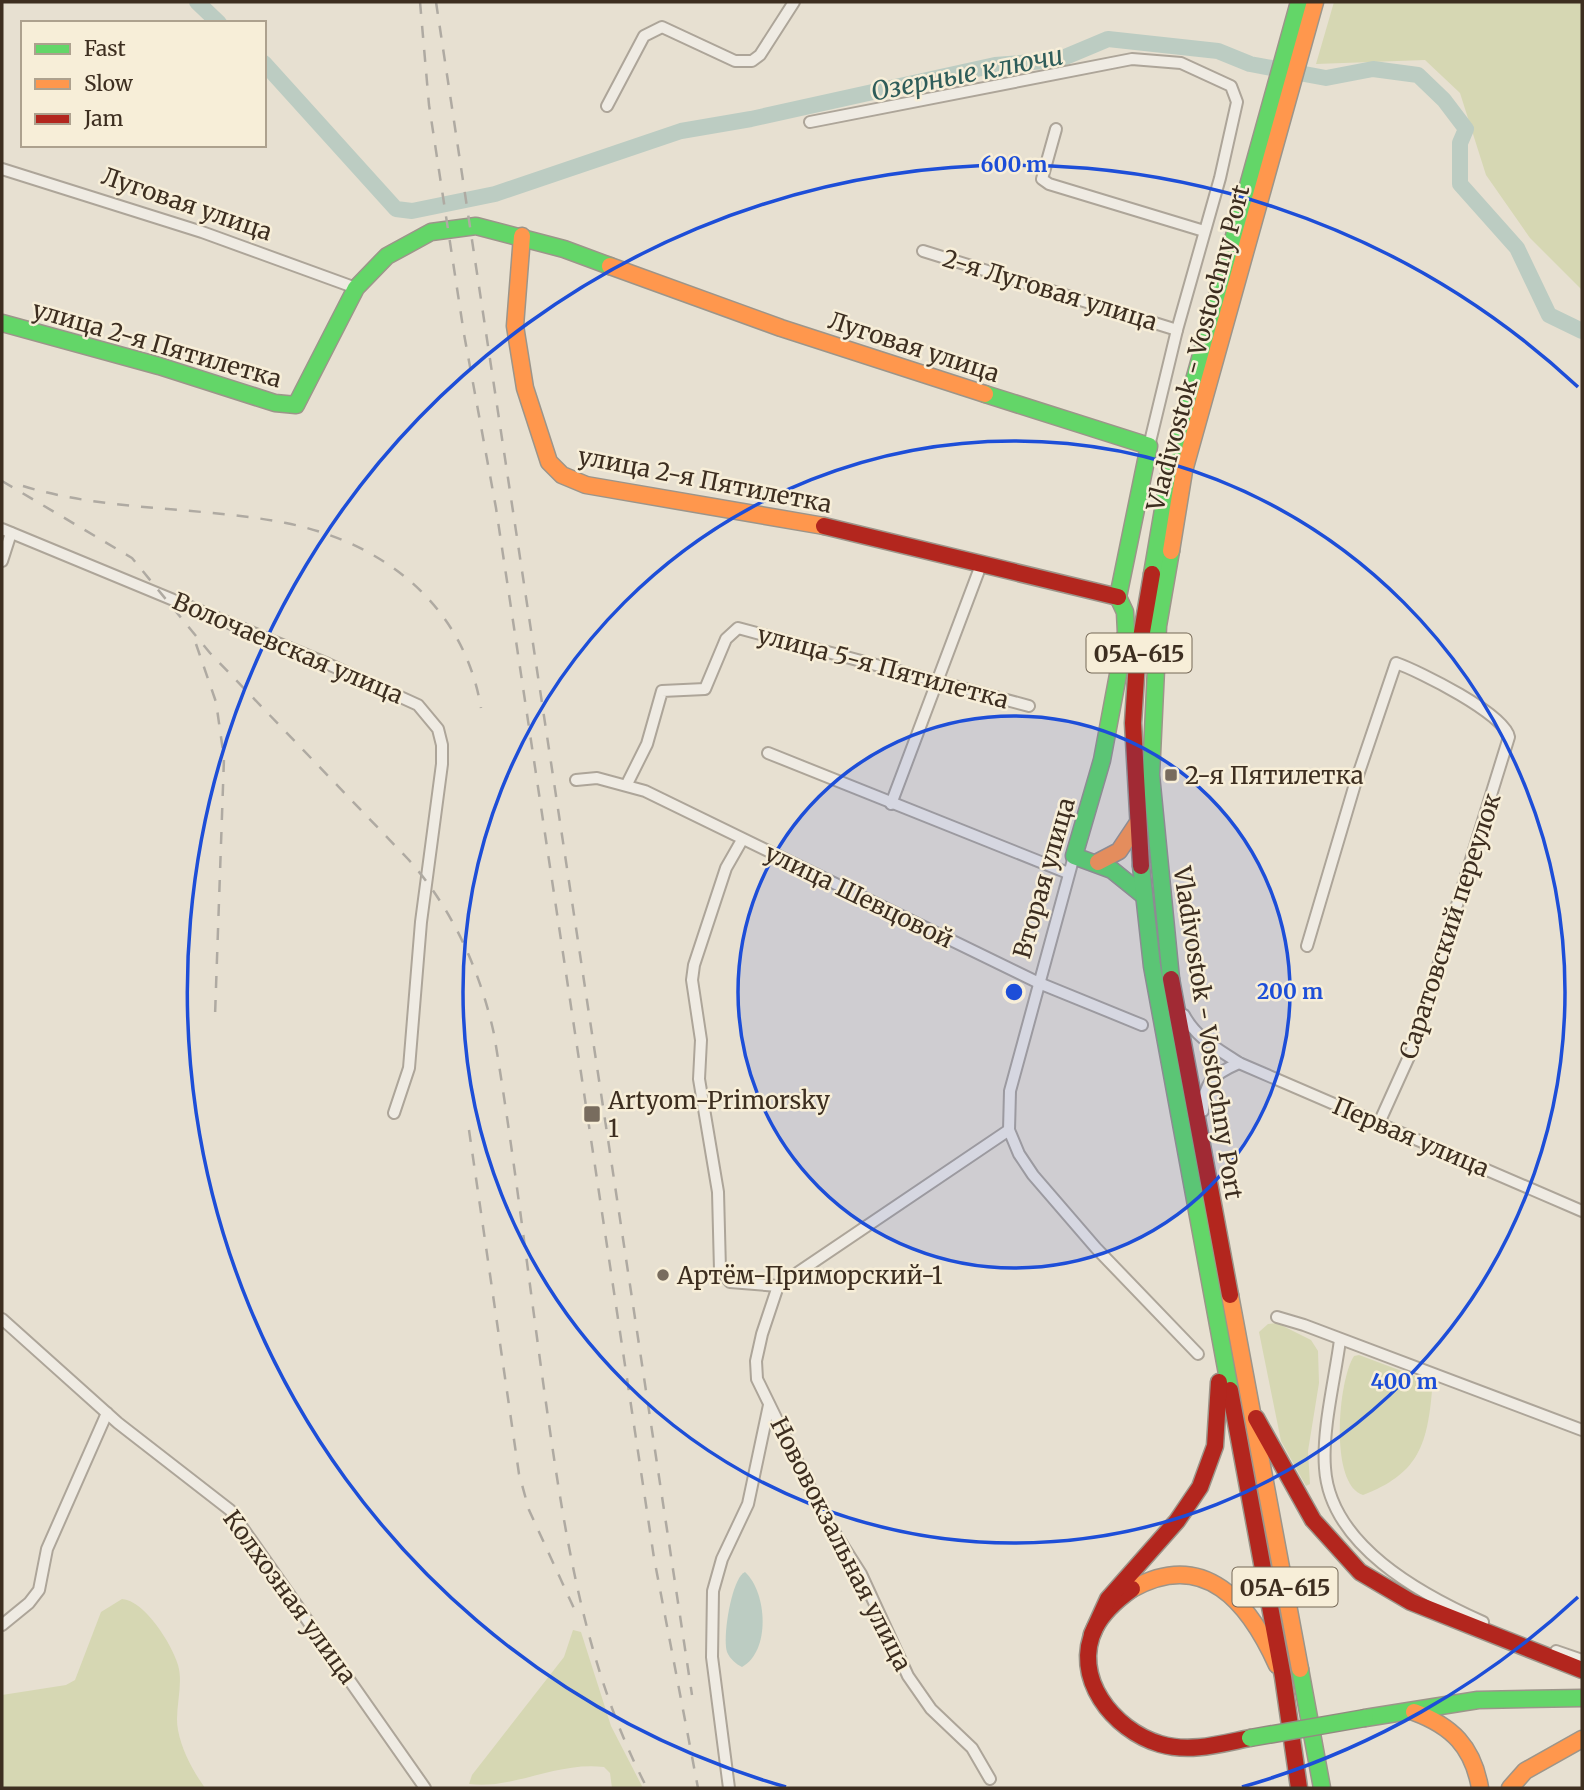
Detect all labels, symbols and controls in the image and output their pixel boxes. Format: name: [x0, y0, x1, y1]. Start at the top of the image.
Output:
legend: [21, 21, 266, 147]
text: Fast: [84, 35, 126, 62]
water label: Озерные ключи: [868, 38, 1066, 108]
text: Slow: [84, 70, 133, 97]
text: Jam: [83, 105, 123, 132]
text: 600 m: [981, 151, 1047, 178]
street label: Луговая улица: [98, 160, 276, 248]
street label: Vladivostok - Vostochny Port: [1139, 181, 1257, 516]
street label: 2-я Луговая улица: [939, 243, 1161, 337]
street label: улица 2-я Пятилетка: [29, 294, 285, 394]
street label: Луговая улица: [825, 305, 1004, 389]
street label: улица 2-я Пятилетка: [576, 440, 835, 520]
street label: Волочаевская улица: [168, 585, 408, 711]
street label: улица 5-я Пятилетка: [754, 619, 1012, 716]
road number: 05А-615: [1086, 634, 1192, 673]
place label: 2-я Пятилетка: [1185, 760, 1364, 791]
marker: 2-я Пятилетка: [1163, 767, 1179, 783]
street label: Саратовский переулок: [1392, 789, 1508, 1063]
street label: Вторая улица: [1006, 794, 1082, 962]
street label: улица Шевцовой: [760, 837, 958, 955]
street label: Vladivostok - Vostochny Port: [1166, 863, 1250, 1202]
text: 200 m: [1257, 978, 1323, 1005]
centre of rings: [1002, 980, 1026, 1004]
place label: Artyom-Primorsky 1: [607, 1085, 830, 1144]
street label: Первая улица: [1328, 1090, 1494, 1184]
marker: Artyom-Primorsky 1: [582, 1104, 602, 1124]
place label: Артём-Приморский-1: [676, 1260, 943, 1291]
marker: Артём-Приморский-1: [655, 1267, 671, 1283]
text: 400 m: [1370, 1368, 1438, 1395]
street label: Нововокзальная улица: [763, 1412, 919, 1676]
street label: Колхозная улица: [216, 1504, 364, 1690]
road number: 05А-615: [1232, 1568, 1338, 1606]

